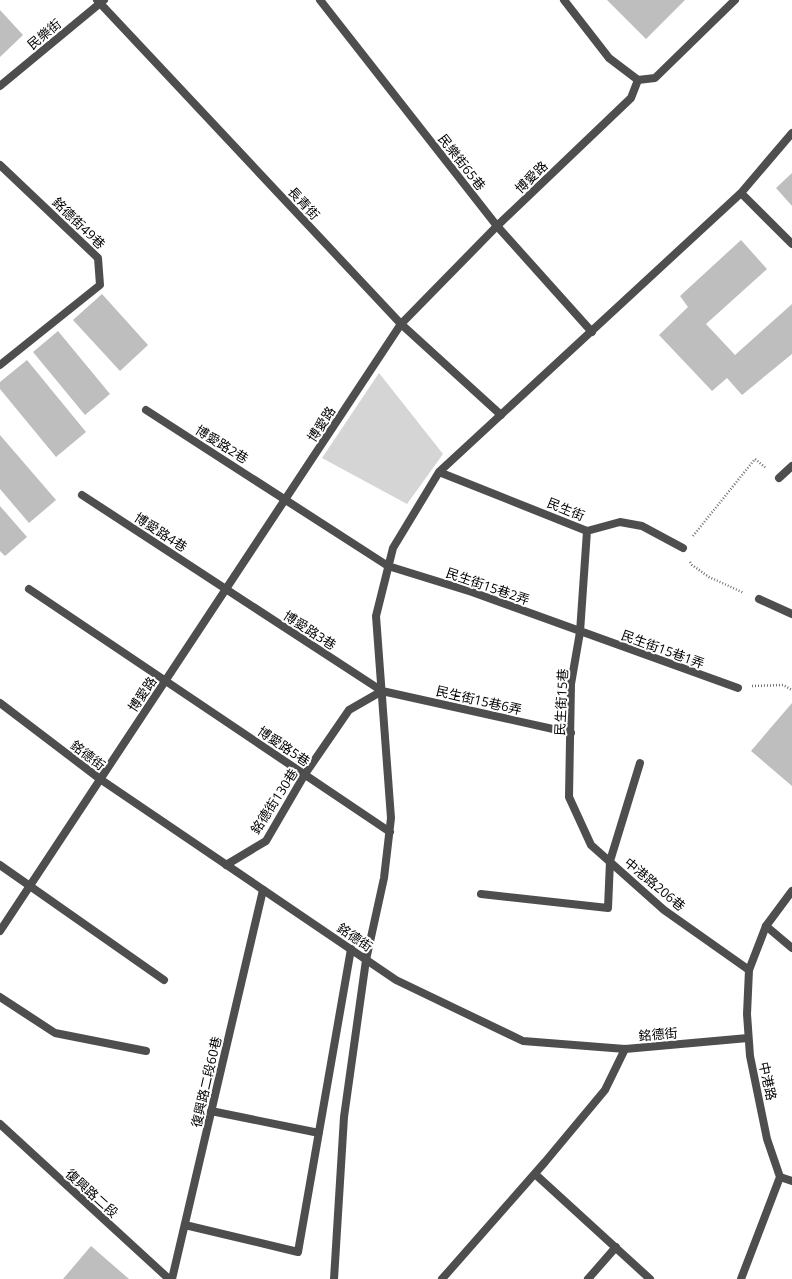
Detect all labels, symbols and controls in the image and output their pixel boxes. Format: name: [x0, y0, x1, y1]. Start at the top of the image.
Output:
street label: 民樂街: [23, 15, 65, 53]
street label: 民樂街65巷: [434, 130, 490, 194]
street label: 博愛路: [511, 157, 551, 197]
street label: 長青街: [284, 183, 324, 223]
street label: 銘德街49巷: [49, 193, 109, 253]
street label: 博愛路: [303, 403, 339, 445]
street label: 博愛路2巷: [192, 421, 252, 467]
street label: 民生街: [545, 493, 587, 525]
street label: 博愛路4巷: [131, 508, 191, 556]
street label: 民生街15巷2弄: [444, 563, 532, 609]
street label: 博愛路3巷: [280, 606, 340, 654]
street label: 民生街15巷1弄: [619, 626, 707, 672]
street label: 民生街15巷: [550, 668, 572, 736]
street label: 博愛路: [124, 673, 160, 715]
street label: 民生街15巷6弄: [434, 681, 524, 719]
street label: 博愛路5巷: [254, 722, 314, 770]
street label: 銘德街: [67, 736, 109, 774]
street label: 銘德街130巷: [246, 765, 302, 837]
street label: 中港路206巷: [621, 853, 689, 915]
street label: 銘德街: [334, 919, 376, 955]
street label: 銘德街: [638, 1023, 678, 1045]
street label: 復興路二段60巷: [187, 1035, 225, 1129]
street label: 中港路: [755, 1060, 781, 1102]
street label: 復興路二段: [62, 1165, 122, 1221]

